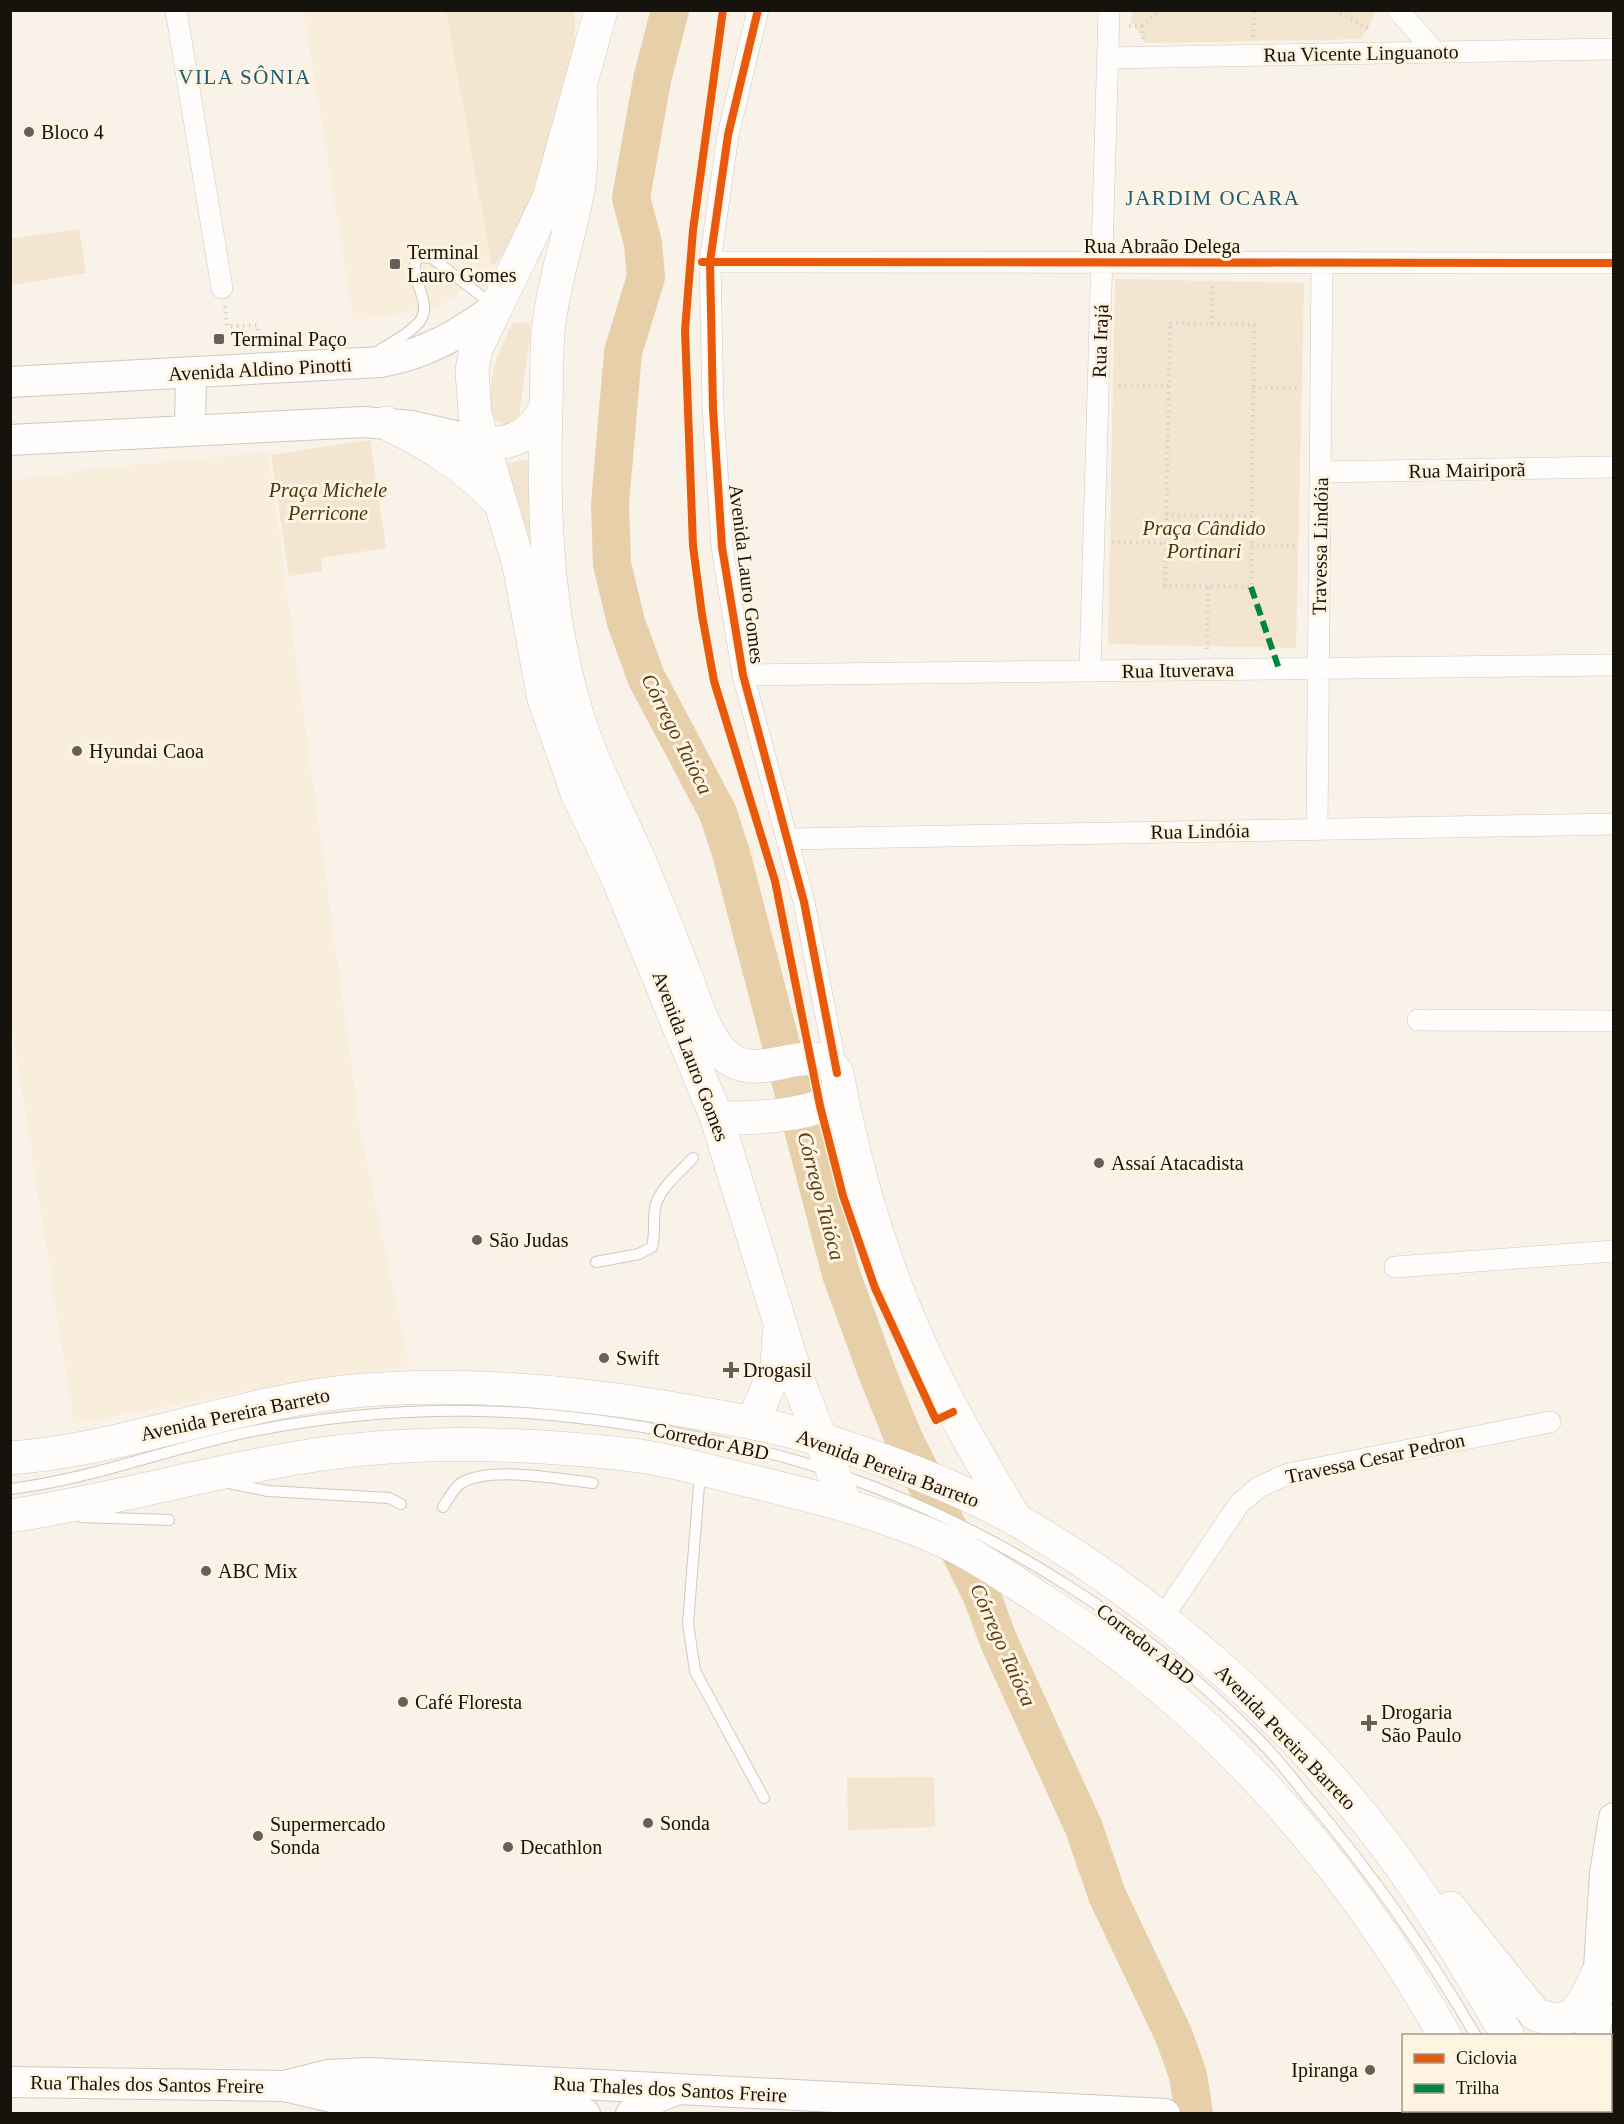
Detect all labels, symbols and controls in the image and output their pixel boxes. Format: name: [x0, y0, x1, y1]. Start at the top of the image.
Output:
street label: Rua Vicente Linguanoto: [1263, 40, 1459, 67]
district label: VILA SÔNIA: [178, 65, 312, 89]
place label: Bloco 4: [41, 121, 104, 143]
marker: Bloco 4: [22, 125, 36, 139]
district label: JARDIM OCARA: [1126, 186, 1300, 210]
street label: Rua Abraão Delega: [1084, 235, 1240, 258]
place label: Terminal Lauro Gomes: [407, 241, 517, 286]
marker: Terminal Lauro Gomes: [388, 257, 402, 271]
street label: Rua Irajá: [1088, 304, 1113, 378]
place label: Terminal Paço: [231, 328, 347, 351]
marker: Terminal Paço: [212, 332, 226, 346]
street label: Avenida Aldino Pinotti: [168, 353, 353, 385]
street label: Rua Mairiporã: [1408, 458, 1526, 483]
street label: Travessa Lindóia: [1308, 477, 1332, 615]
park label: Praça Michele Perricone: [268, 479, 387, 524]
street label: Avenida Lauro Gomes: [725, 483, 769, 665]
park label: Praça Cândido Portinari: [1142, 517, 1265, 562]
street label: Rua Ituverava: [1121, 658, 1235, 682]
water label: Córrego Taióca: [636, 670, 718, 798]
place label: Hyundai Caoa: [89, 740, 204, 763]
marker: Hyundai Caoa: [70, 744, 84, 758]
street label: Rua Lindóia: [1150, 819, 1250, 843]
street label: Avenida Lauro Gomes: [648, 968, 734, 1144]
water label: Córrego Taióca: [792, 1129, 850, 1263]
place label: Assaí Atacadista: [1111, 1152, 1244, 1174]
marker: Assaí Atacadista: [1092, 1156, 1106, 1170]
place label: São Judas: [489, 1229, 569, 1251]
marker: São Judas: [470, 1233, 484, 1247]
place label: Swift: [616, 1347, 660, 1369]
marker: Swift: [597, 1351, 611, 1365]
place label: Drogasil: [743, 1359, 812, 1382]
marker: Drogasil: [724, 1363, 738, 1377]
street label: Avenida Pereira Barreto: [138, 1383, 332, 1445]
street label: Corredor ABD: [651, 1418, 771, 1464]
street label: Avenida Pereira Barreto: [794, 1425, 982, 1511]
street label: Travessa Cesar Pedron: [1283, 1428, 1467, 1488]
place label: ABC Mix: [218, 1560, 297, 1582]
marker: ABC Mix: [199, 1564, 213, 1578]
water label: Córrego Taióca: [965, 1580, 1041, 1710]
street label: Corredor ABD: [1093, 1599, 1199, 1689]
street label: Avenida Pereira Barreto: [1211, 1660, 1361, 1814]
place label: Café Floresta: [415, 1691, 522, 1713]
marker: Café Floresta: [396, 1695, 410, 1709]
place label: Drogaria São Paulo: [1381, 1701, 1462, 1746]
marker: Drogaria São Paulo: [1362, 1716, 1376, 1730]
place label: Sonda: [660, 1812, 710, 1834]
place label: Supermercado Sonda: [270, 1813, 386, 1858]
marker: Sonda: [641, 1816, 655, 1830]
marker: Supermercado Sonda: [251, 1829, 265, 1843]
place label: Decathlon: [520, 1836, 602, 1858]
marker: Decathlon: [501, 1840, 515, 1854]
legend: [1402, 2034, 1612, 2112]
text: Ciclovia: [1456, 2048, 1517, 2068]
place label: Ipiranga: [1291, 2059, 1358, 2082]
marker: Ipiranga: [1363, 2063, 1377, 2077]
street label: Rua Thales dos Santos Freire: [30, 2071, 264, 2097]
street label: Rua Thales dos Santos Freire: [553, 2072, 788, 2106]
text: Trilha: [1456, 2078, 1499, 2098]

